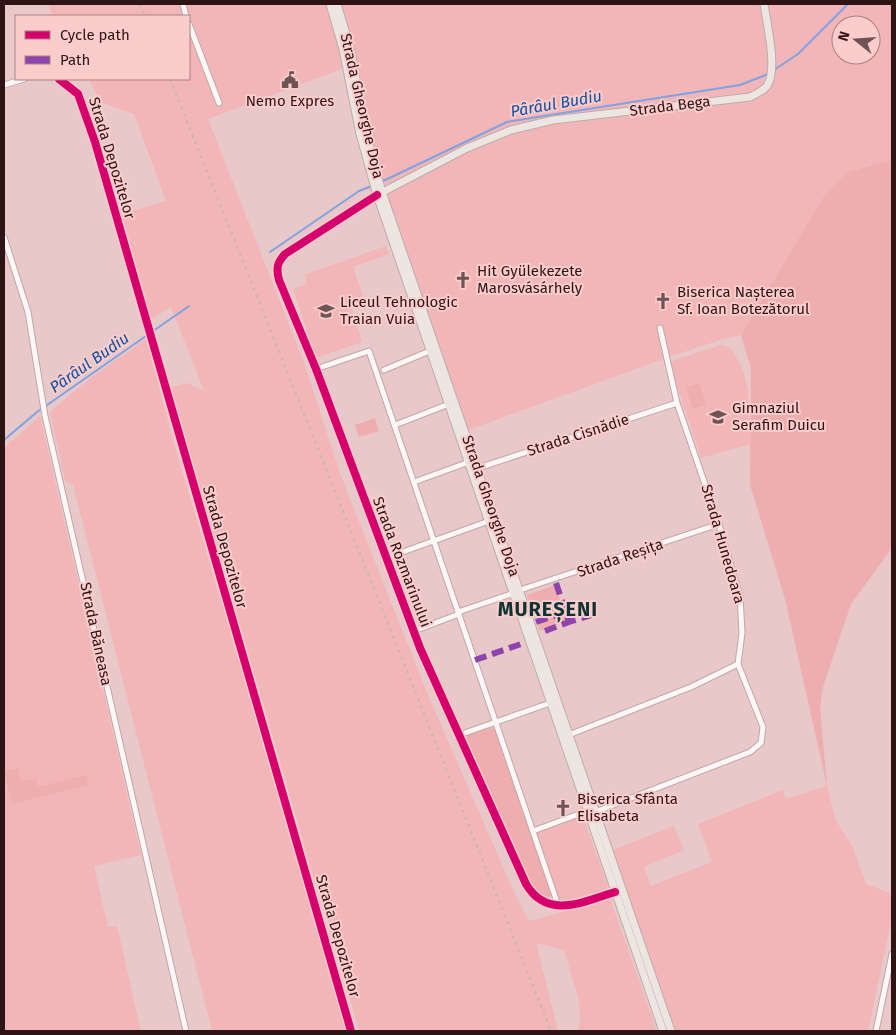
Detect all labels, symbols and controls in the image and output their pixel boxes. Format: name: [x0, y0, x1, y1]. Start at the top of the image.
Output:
legend: [15, 15, 190, 80]
north arrow: [831, 15, 881, 65]
text: Cycle path: [60, 26, 130, 44]
text: N: [835, 29, 854, 43]
street label: Strada Gheorghe Doja: [337, 32, 387, 180]
text: Path: [60, 51, 90, 69]
public building icon: Nemo Expres: [280, 70, 300, 90]
water label: Pârâul Budiu: [509, 86, 603, 121]
place label: Nemo Expres: [246, 92, 334, 110]
street label: Strada Bega: [629, 92, 711, 120]
street label: Strada Depozitelor: [85, 95, 139, 221]
place label: Hit Gyülekezete Marosvásárhely: [477, 262, 583, 297]
church icon: Hit Gyülekezete Marosvásárhely: [453, 270, 473, 290]
place label: Biserica Nașterea Sf. Ioan Botezătorul: [677, 283, 810, 318]
church icon: Biserica Nașterea Sf. Ioan Botezătorul: [653, 291, 673, 311]
place label: Liceul Tehnologic Traian Vuia: [340, 293, 458, 328]
school or university icon: Liceul Tehnologic Traian Vuia: [316, 301, 336, 321]
water label: Pârâul Budiu: [46, 328, 133, 397]
place label: Gimnaziul Serafim Duicu: [732, 399, 826, 434]
school or university icon: Gimnaziul Serafim Duicu: [708, 407, 728, 427]
street label: Strada Cisnădie: [525, 410, 631, 460]
street label: Strada Gheorghe Doja: [458, 433, 524, 579]
street label: Strada Hunedoara: [697, 482, 749, 606]
street label: Strada Depozitelor: [199, 484, 251, 610]
street label: Strada Rozmarinului: [369, 494, 435, 630]
street label: Strada Reșița: [575, 535, 666, 582]
street label: Strada Băneasa: [76, 581, 116, 687]
district label: MUREȘENI: [498, 597, 598, 623]
place label: Biserica Sfânta Elisabeta: [577, 790, 678, 825]
church icon: Biserica Sfânta Elisabeta: [553, 798, 573, 818]
street label: Strada Depozitelor: [312, 873, 364, 999]

